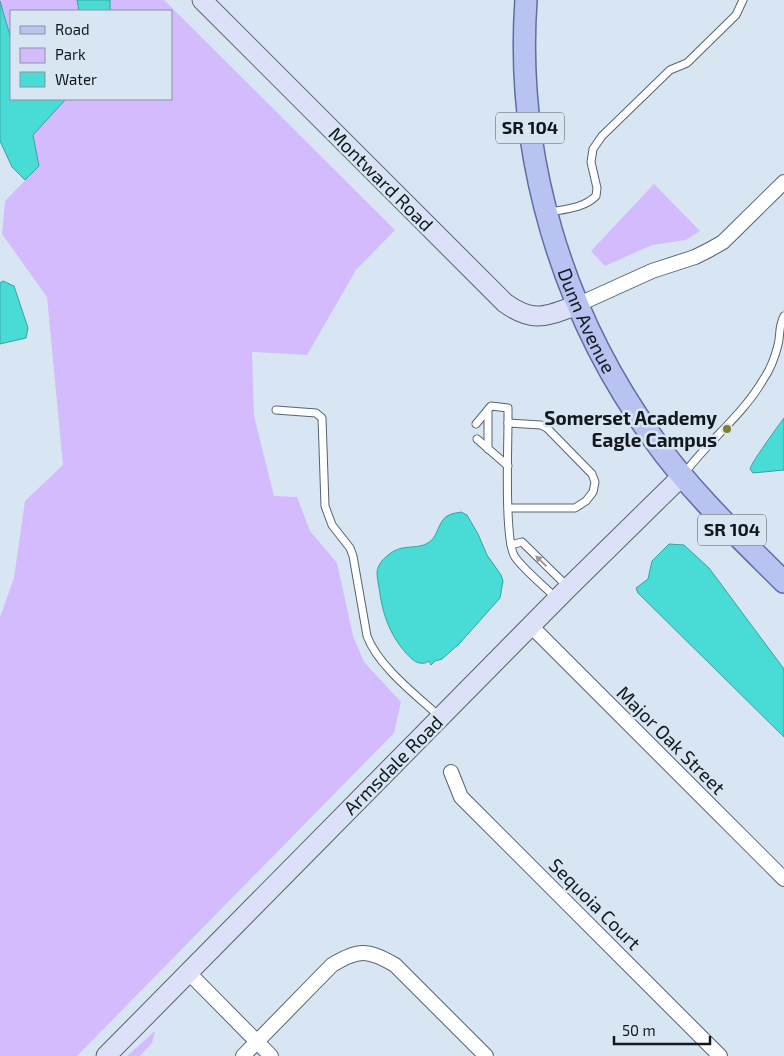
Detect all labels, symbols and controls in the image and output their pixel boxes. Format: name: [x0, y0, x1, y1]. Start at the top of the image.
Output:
legend: [10, 10, 172, 100]
text: Road: [55, 20, 90, 38]
text: Park: [55, 45, 86, 63]
text: Water: [55, 70, 97, 88]
road number: SR 104: [496, 112, 564, 144]
street label: Montward Road: [324, 122, 438, 236]
street label: Dunn Avenue: [553, 265, 621, 377]
place label: Somerset Academy Eagle Campus: [544, 406, 717, 451]
marker: Somerset Academy Eagle Campus: [721, 423, 733, 435]
road number: SR 104: [698, 514, 766, 546]
one-way arrow: [536, 555, 548, 567]
street label: Major Oak Street: [612, 681, 730, 799]
street label: Armsdale Road: [338, 710, 447, 819]
street label: Sequoia Court: [545, 853, 646, 954]
scale bar: [614, 1014, 710, 1046]
text: 50 m: [622, 1021, 656, 1039]

